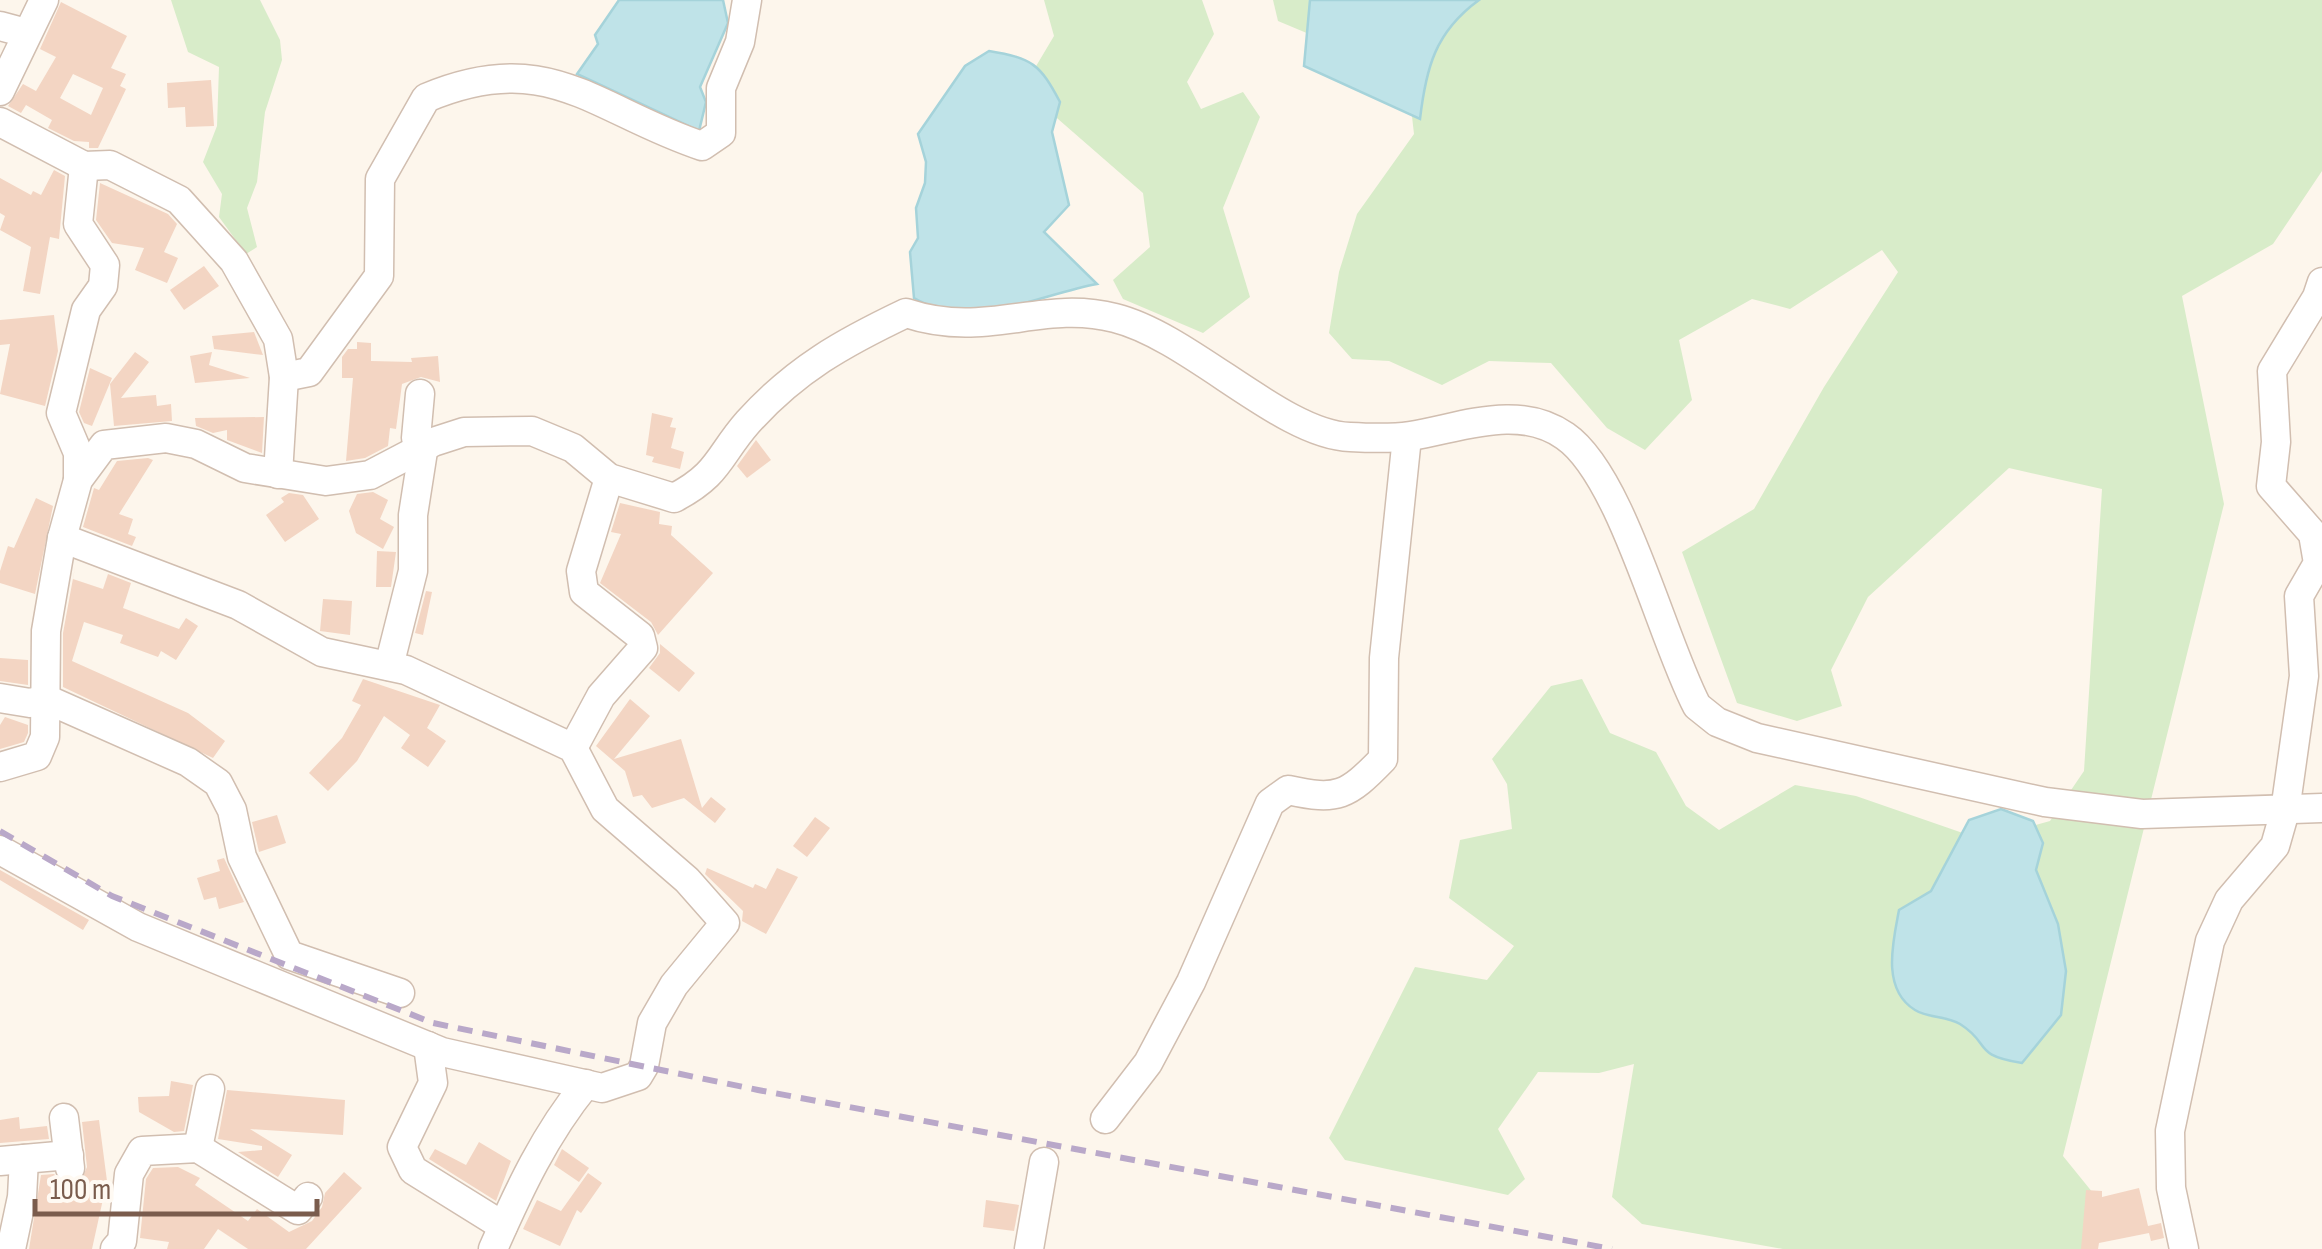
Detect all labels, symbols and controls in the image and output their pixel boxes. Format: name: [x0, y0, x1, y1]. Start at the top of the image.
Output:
scale bar: [35, 1154, 318, 1216]
text: 100 m: [50, 1172, 111, 1208]

